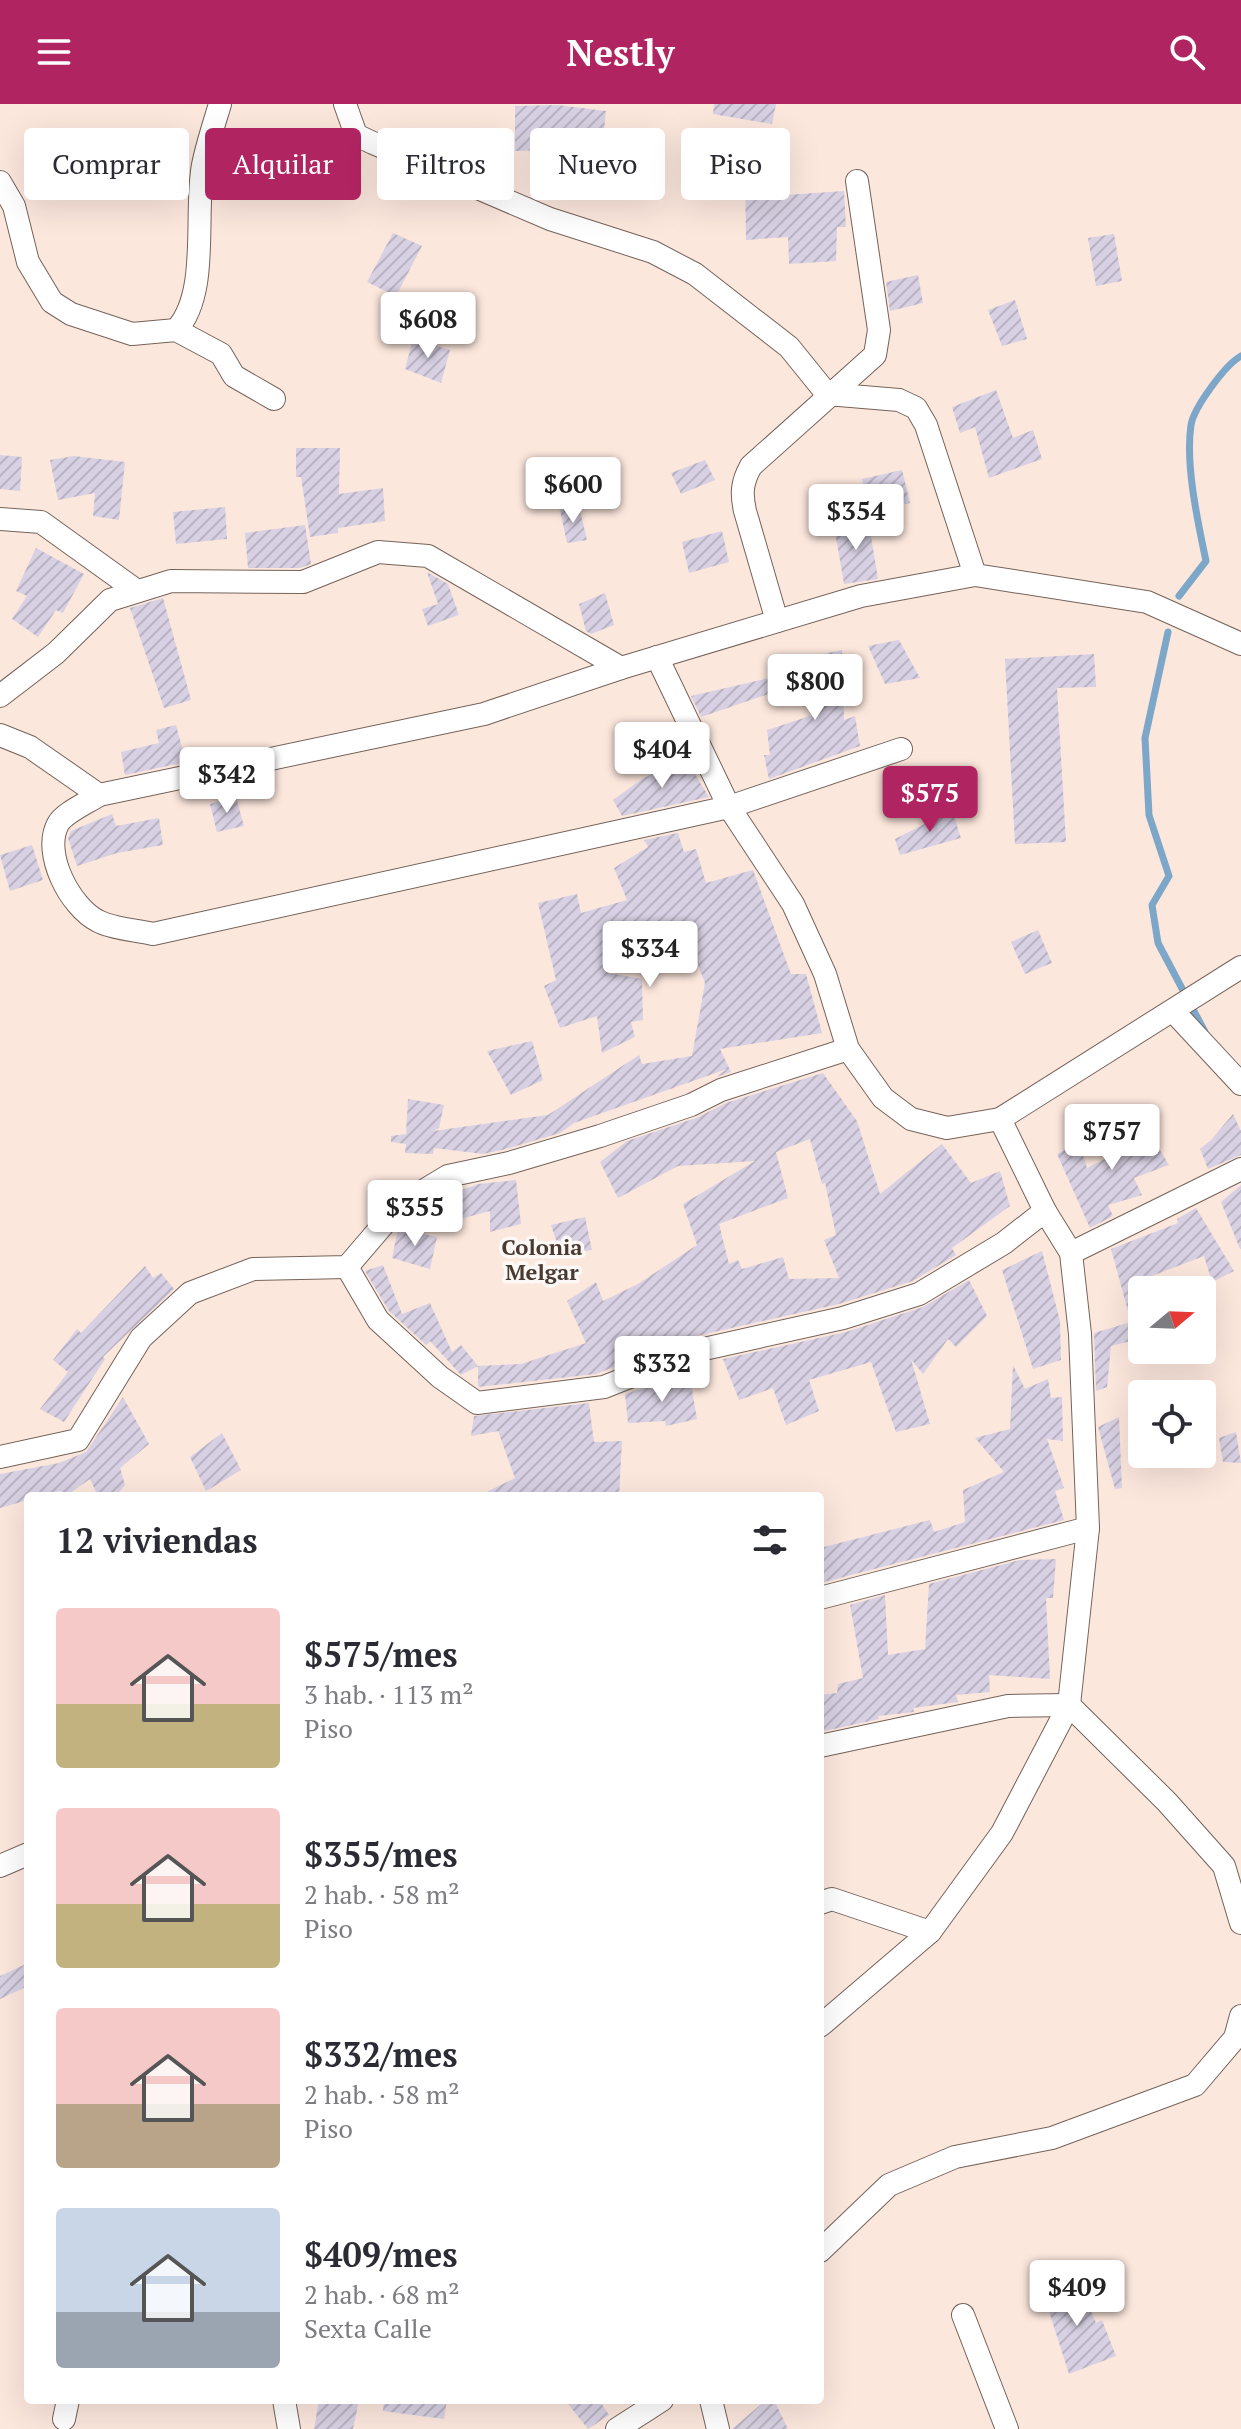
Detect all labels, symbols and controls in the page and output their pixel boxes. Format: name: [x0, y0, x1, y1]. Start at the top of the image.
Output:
text: Nestly: [566, 29, 675, 76]
icon: menu: [32, 30, 76, 74]
icon: search: [1165, 30, 1209, 74]
chip: Comprar: [24, 128, 189, 200]
chip: Alquilar: [205, 128, 361, 200]
chip: Filtros: [377, 128, 514, 200]
chip: Nuevo: [530, 128, 665, 200]
chip: Piso: [681, 128, 790, 200]
pin: $608: [381, 292, 475, 360]
text: $608: [399, 301, 457, 335]
pin: $600: [526, 457, 620, 525]
text: $600: [544, 466, 602, 500]
pin: $354: [809, 484, 903, 552]
text: $354: [827, 493, 885, 527]
pin: $800: [768, 654, 862, 722]
text: $800: [786, 663, 844, 697]
pin: $404: [615, 722, 709, 790]
text: $404: [633, 731, 691, 765]
pin: $342: [180, 747, 274, 815]
text: $342: [198, 756, 256, 790]
pin: $575: [883, 766, 977, 834]
text: $575: [901, 775, 959, 809]
pin: $334: [603, 921, 697, 989]
text: $334: [621, 930, 679, 964]
pin: $757: [1065, 1104, 1159, 1172]
text: $757: [1083, 1113, 1141, 1147]
pin: $355: [368, 1180, 462, 1248]
text: $355: [386, 1189, 444, 1223]
district label: Colonia Melgar: [501, 1232, 583, 1286]
north arrow: [1128, 1276, 1216, 1364]
map controls: [1128, 1276, 1216, 1468]
pin: $332: [615, 1336, 709, 1404]
text: $332: [633, 1345, 691, 1379]
button: locate: [1128, 1380, 1216, 1468]
text: 12 viviendas: [56, 1518, 258, 1563]
icon: filters: [748, 1518, 792, 1562]
text: $575/mes: [304, 1632, 458, 1677]
icon: home: [120, 1640, 216, 1736]
text: 3 hab. · 113 m²: [304, 1677, 473, 1711]
text: Piso: [304, 1711, 353, 1745]
text: $355/mes: [304, 1832, 458, 1877]
icon: home: [120, 1840, 216, 1936]
text: 2 hab. · 58 m²: [304, 1877, 460, 1911]
text: Piso: [304, 1911, 353, 1945]
text: $332/mes: [304, 2032, 458, 2077]
icon: home: [120, 2040, 216, 2136]
text: 2 hab. · 58 m²: [304, 2077, 460, 2111]
text: Piso: [304, 2111, 353, 2145]
text: $409/mes: [304, 2232, 458, 2277]
icon: home: [120, 2240, 216, 2336]
pin: $409: [1030, 2260, 1124, 2328]
text: $409: [1048, 2269, 1106, 2303]
text: 2 hab. · 68 m²: [304, 2277, 460, 2311]
text: Sexta Calle: [304, 2311, 432, 2345]

